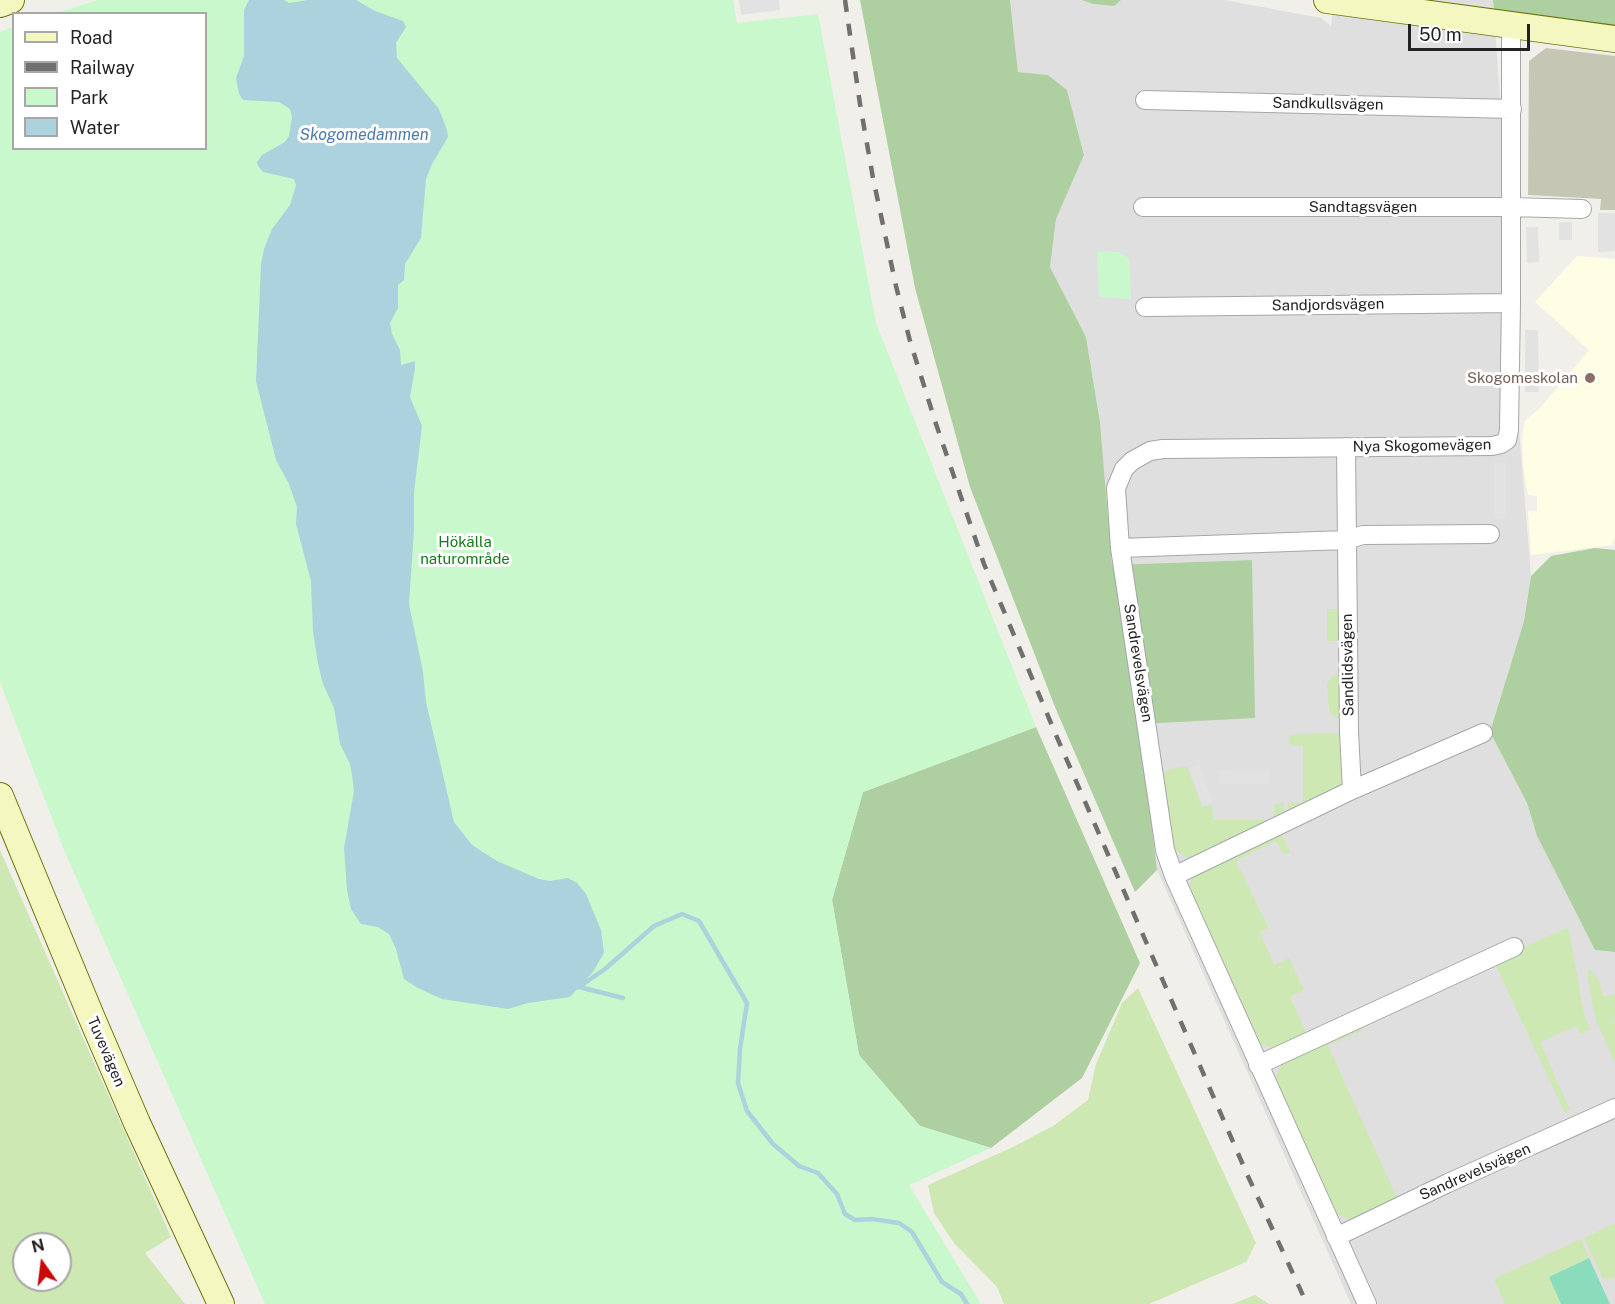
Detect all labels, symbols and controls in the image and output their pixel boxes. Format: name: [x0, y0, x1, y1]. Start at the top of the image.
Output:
legend: [12, 12, 207, 150]
scale bar: [1411, 12, 1532, 50]
text: 50 m: [1419, 24, 1462, 45]
text: Road: [70, 27, 113, 48]
text: Railway: [70, 57, 135, 78]
text: Park: [70, 87, 108, 108]
street label: Sandkullsvägen: [1272, 94, 1384, 114]
text: Water: [70, 117, 120, 138]
water label: Skogomedammen: [299, 125, 429, 145]
street label: Sandtagsvägen: [1309, 198, 1417, 216]
street label: Sandjordsvägen: [1272, 295, 1384, 315]
place label: Skogomeskolan: [1467, 369, 1578, 387]
marker: Skogomeskolan: [1583, 371, 1597, 385]
street label: Nya Skogomevägen: [1353, 436, 1491, 456]
park label: Hökälla naturområde: [420, 533, 510, 568]
street label: Sandrevelsvägen: [1120, 602, 1156, 724]
street label: Sandlidsvägen: [1338, 614, 1358, 716]
street label: Tuvevägen: [83, 1014, 129, 1090]
street label: Sandrevelsvägen: [1417, 1139, 1533, 1205]
north arrow: [12, 1232, 72, 1292]
text: N: [30, 1235, 46, 1257]

